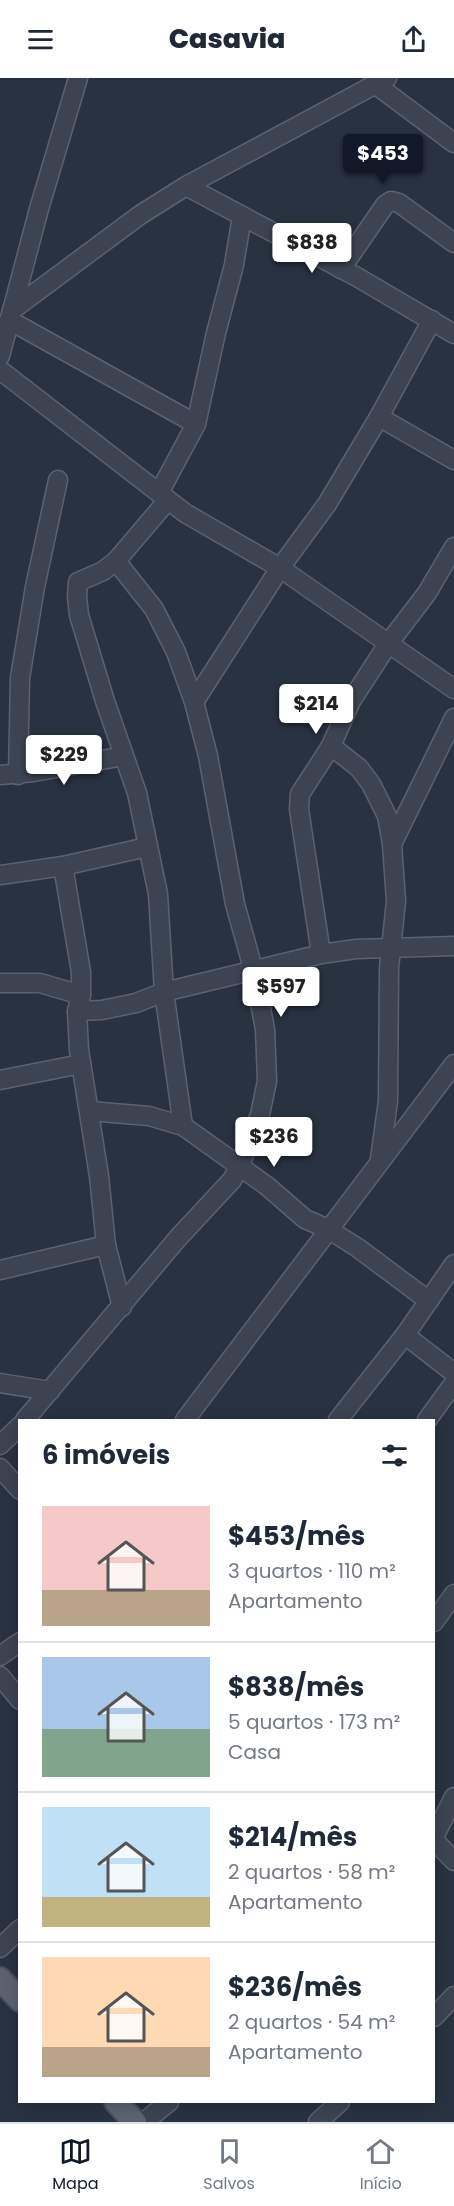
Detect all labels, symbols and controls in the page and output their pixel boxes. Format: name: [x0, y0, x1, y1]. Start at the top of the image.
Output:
text: Casavia: [169, 20, 285, 57]
icon: menu: [24, 23, 57, 56]
icon: share: [397, 23, 430, 56]
pin: $453: [347, 134, 419, 185]
text: $453: [357, 139, 409, 167]
pin: $838: [276, 223, 348, 274]
text: $838: [286, 228, 338, 256]
pin: $214: [280, 684, 352, 735]
text: $214: [293, 689, 339, 717]
pin: $229: [28, 735, 100, 786]
text: $229: [40, 740, 88, 768]
pin: $597: [245, 967, 317, 1018]
text: $597: [256, 972, 306, 1000]
pin: $236: [238, 1117, 310, 1168]
text: $236: [249, 1122, 299, 1150]
text: 6 imóveis: [42, 1437, 170, 1473]
icon: filters: [378, 1439, 411, 1472]
text: $453/mês: [228, 1518, 365, 1554]
icon: home: [90, 1530, 162, 1602]
text: 3 quartos · 110 m²: [228, 1557, 396, 1585]
text: Apartamento: [228, 1587, 363, 1615]
text: $838/mês: [228, 1669, 364, 1705]
icon: home: [90, 1681, 162, 1753]
text: 5 quartos · 173 m²: [228, 1708, 400, 1736]
text: Casa: [228, 1738, 281, 1766]
text: $214/mês: [228, 1819, 357, 1855]
icon: home: [90, 1831, 162, 1903]
text: 2 quartos · 58 m²: [228, 1858, 395, 1886]
text: Apartamento: [228, 1888, 363, 1916]
text: $236/mês: [228, 1969, 362, 2005]
icon: home: [90, 1981, 162, 2053]
text: 2 quartos · 54 m²: [228, 2008, 395, 2036]
text: Apartamento: [228, 2038, 363, 2066]
tab: Mapa: [52, 2135, 99, 2196]
tab: Salvos: [203, 2135, 255, 2196]
tab: Início: [360, 2135, 402, 2196]

